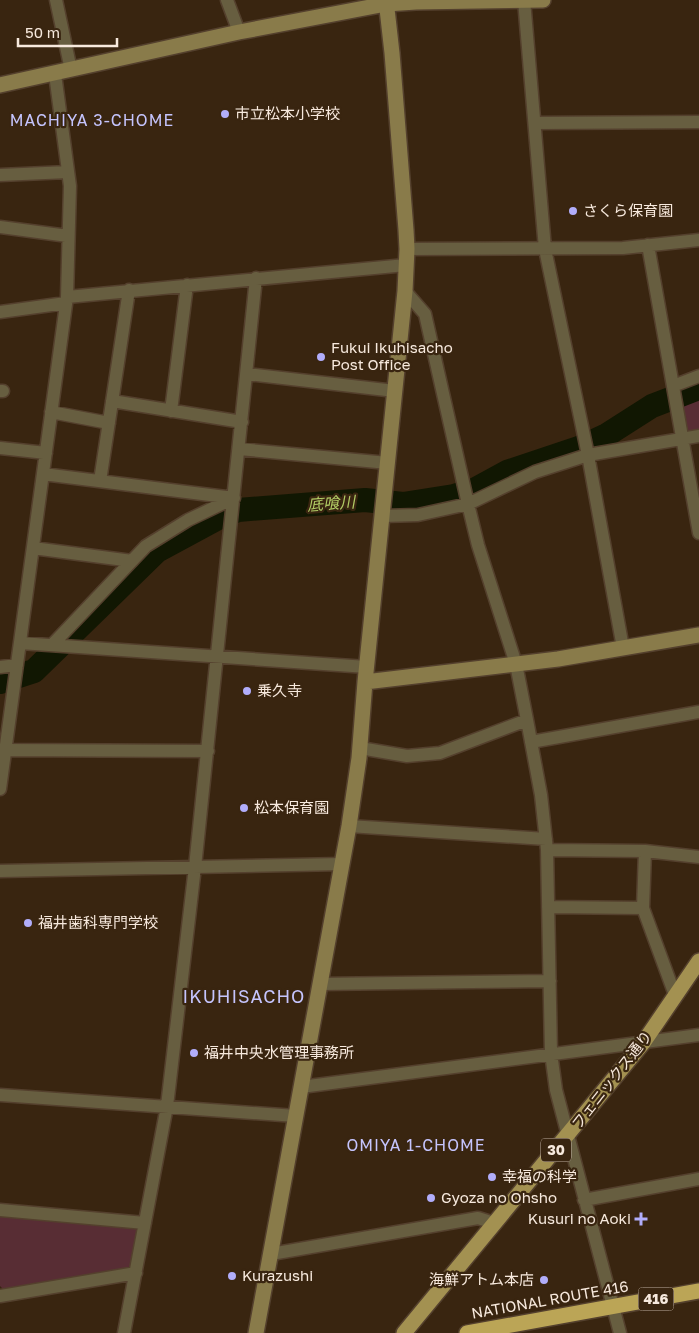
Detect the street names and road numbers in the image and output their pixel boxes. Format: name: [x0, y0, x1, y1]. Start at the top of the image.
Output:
street label: フェニックス通り: [567, 1027, 655, 1132]
road number: 30: [541, 1138, 571, 1162]
street label: NATIONAL ROUTE 416: [470, 1276, 630, 1322]
road number: 416: [638, 1288, 674, 1310]

